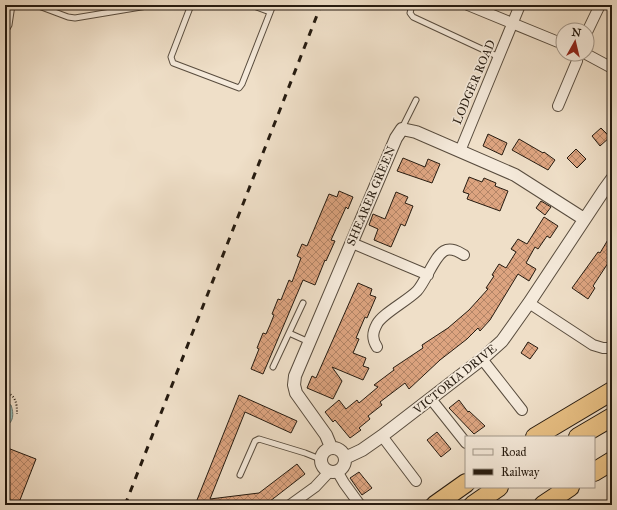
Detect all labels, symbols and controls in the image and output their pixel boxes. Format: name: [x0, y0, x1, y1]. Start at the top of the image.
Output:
north arrow: [555, 22, 595, 62]
text: N: [571, 26, 583, 40]
street label: LODGER ROAD: [450, 38, 498, 126]
street label: SHEARER GREEN: [344, 144, 398, 248]
street label: VICTORIA DRIVE: [410, 341, 500, 417]
legend: [465, 436, 595, 488]
text: Road: [501, 445, 527, 459]
text: Railway: [501, 465, 540, 479]

